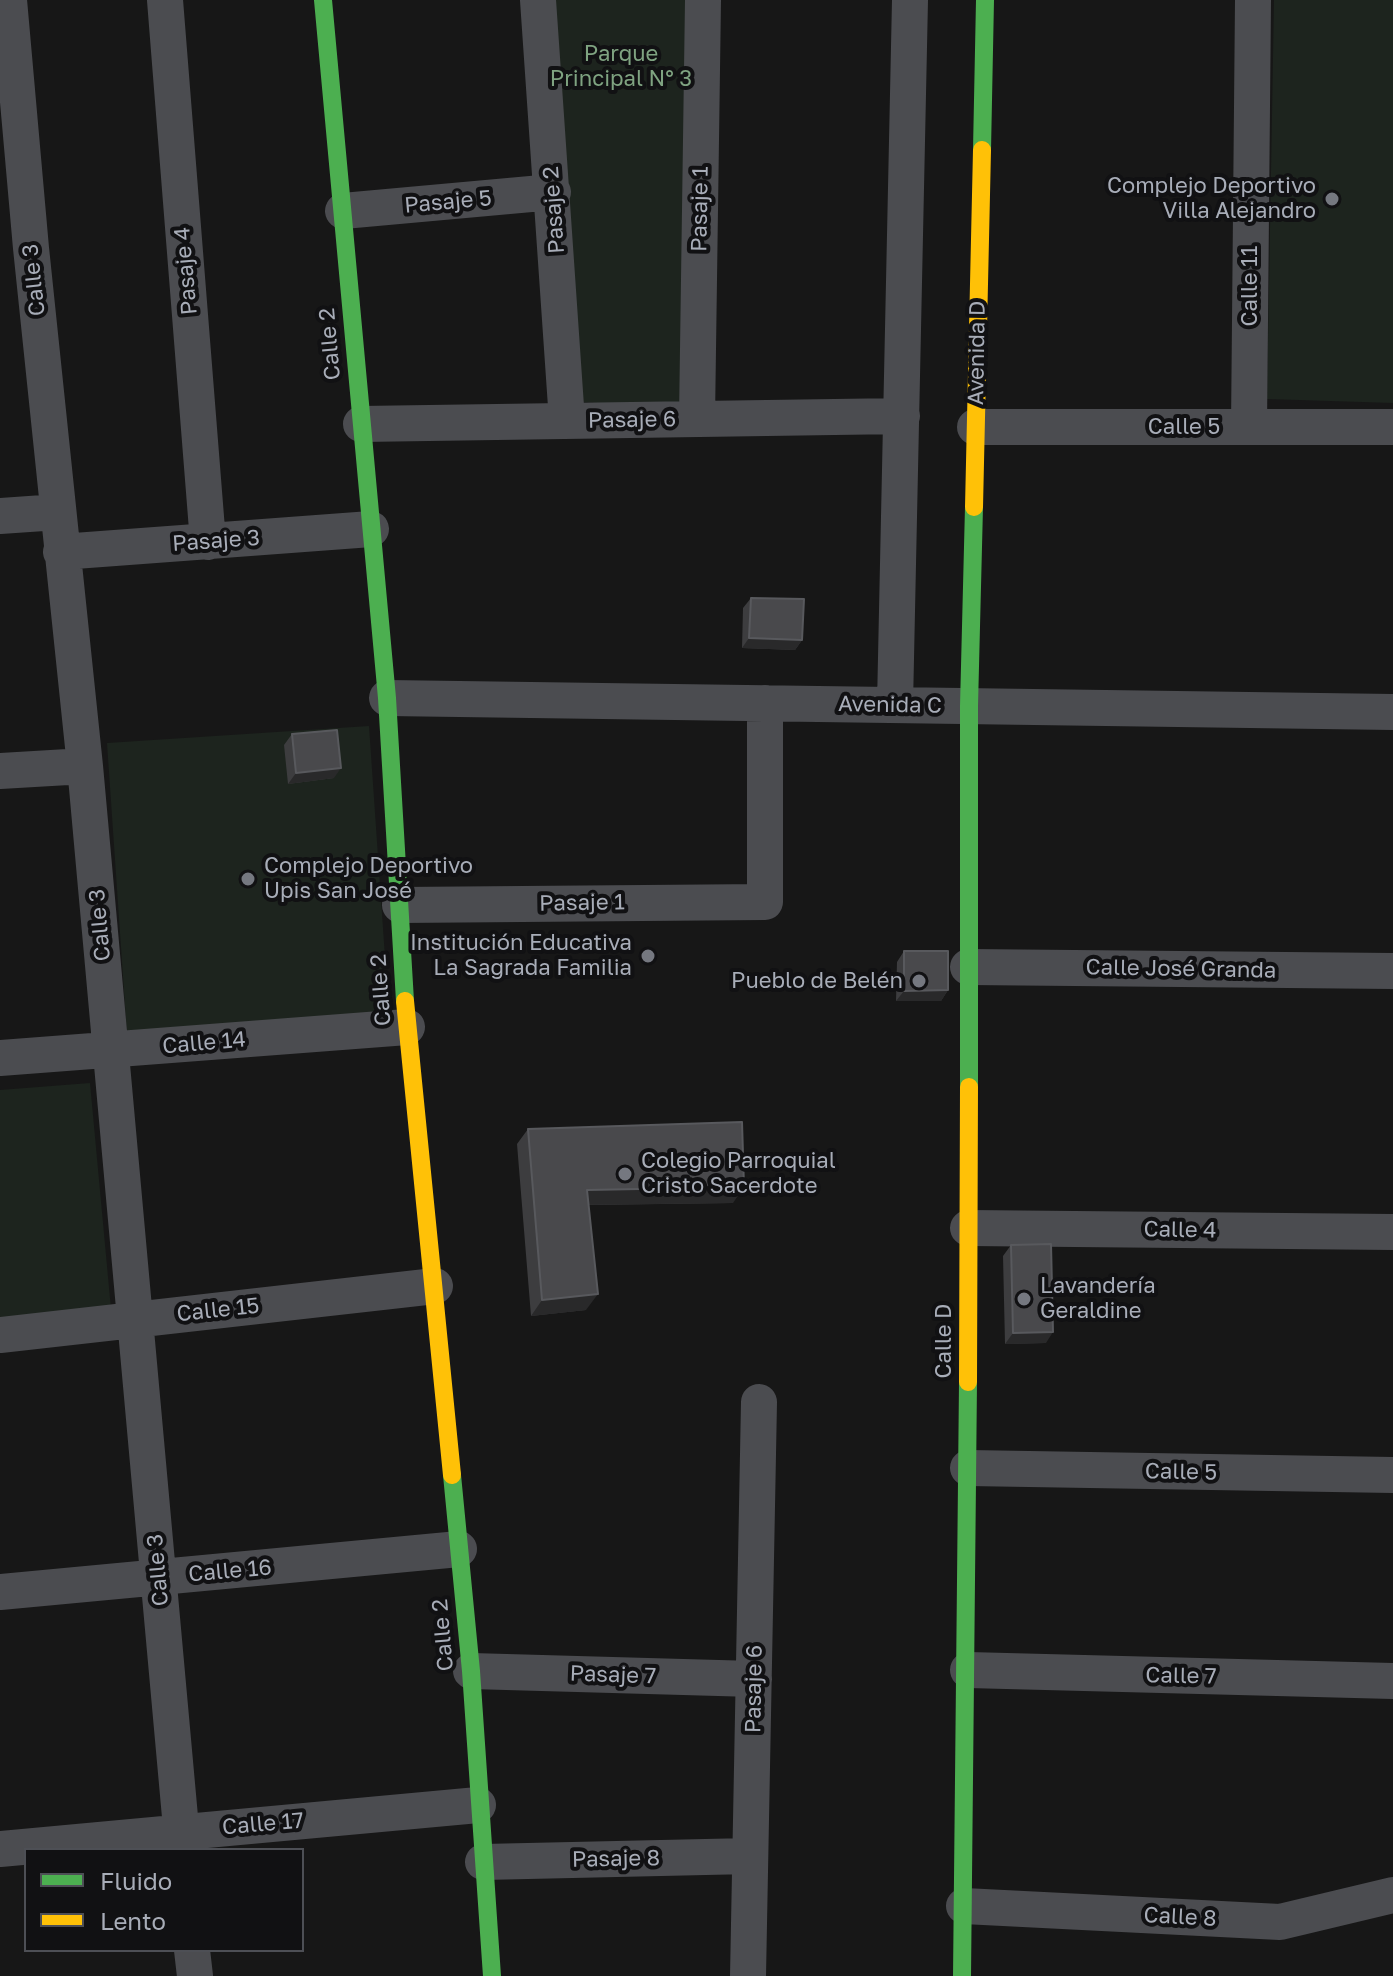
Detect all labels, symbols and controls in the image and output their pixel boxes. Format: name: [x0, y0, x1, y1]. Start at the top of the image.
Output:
park label: Parque Principal N° 3: [550, 41, 692, 92]
street label: Pasaje 2: [538, 165, 570, 255]
street label: Pasaje 1: [686, 166, 714, 252]
place label: Complejo Deportivo Villa Alejandro: [1107, 173, 1316, 224]
street label: Pasaje 5: [403, 185, 493, 219]
marker: Complejo Deportivo Villa Alejandro: [1323, 190, 1341, 208]
street label: Pasaje 4: [169, 226, 203, 316]
street label: Calle 3: [17, 243, 51, 317]
street label: Calle 11: [1237, 246, 1263, 326]
street label: Avenida D: [963, 301, 991, 405]
street label: Calle 2: [314, 307, 346, 381]
street label: Pasaje 6: [588, 406, 676, 434]
street label: Calle 5: [1148, 414, 1220, 440]
street label: Pasaje 3: [171, 525, 261, 557]
street label: Avenida C: [838, 691, 942, 719]
place label: Complejo Deportivo Upis San José: [264, 853, 473, 904]
marker: Complejo Deportivo Upis San José: [239, 870, 257, 888]
street label: Calle 3: [84, 888, 116, 962]
street label: Pasaje 1: [539, 889, 625, 917]
place label: Institución Educativa La Sagrada Familia: [410, 930, 632, 982]
marker: Institución Educativa La Sagrada Familia: [639, 947, 657, 965]
street label: Calle 2: [365, 953, 397, 1027]
street label: Calle José Granda: [1085, 954, 1277, 984]
place label: Pueblo de Belén: [731, 968, 903, 994]
marker: Pueblo de Belén: [910, 972, 928, 990]
street label: Calle 14: [161, 1026, 247, 1060]
place label: Colegio Parroquial Cristo Sacerdote: [641, 1148, 836, 1200]
marker: Colegio Parroquial Cristo Sacerdote: [616, 1165, 634, 1183]
street label: Calle 4: [1143, 1216, 1217, 1244]
place label: Lavandería Geraldine: [1040, 1273, 1156, 1324]
marker: Lavandería Geraldine: [1015, 1290, 1033, 1308]
street label: Calle 15: [175, 1293, 261, 1327]
street label: Calle D: [931, 1304, 957, 1378]
street label: Calle 5: [1145, 1458, 1217, 1486]
street label: Calle 3: [142, 1533, 174, 1607]
street label: Calle 16: [187, 1554, 273, 1588]
street label: Calle 2: [427, 1598, 459, 1672]
street label: Pasaje 6: [740, 1645, 768, 1733]
street label: Pasaje 7: [569, 1660, 657, 1690]
street label: Calle 7: [1145, 1662, 1217, 1690]
street label: Calle 17: [221, 1807, 305, 1841]
street label: Pasaje 8: [572, 1845, 660, 1873]
legend: [24, 1848, 304, 1952]
text: Fluido: [100, 1866, 172, 1895]
street label: Calle 8: [1143, 1902, 1217, 1932]
text: Lento: [100, 1906, 166, 1935]

